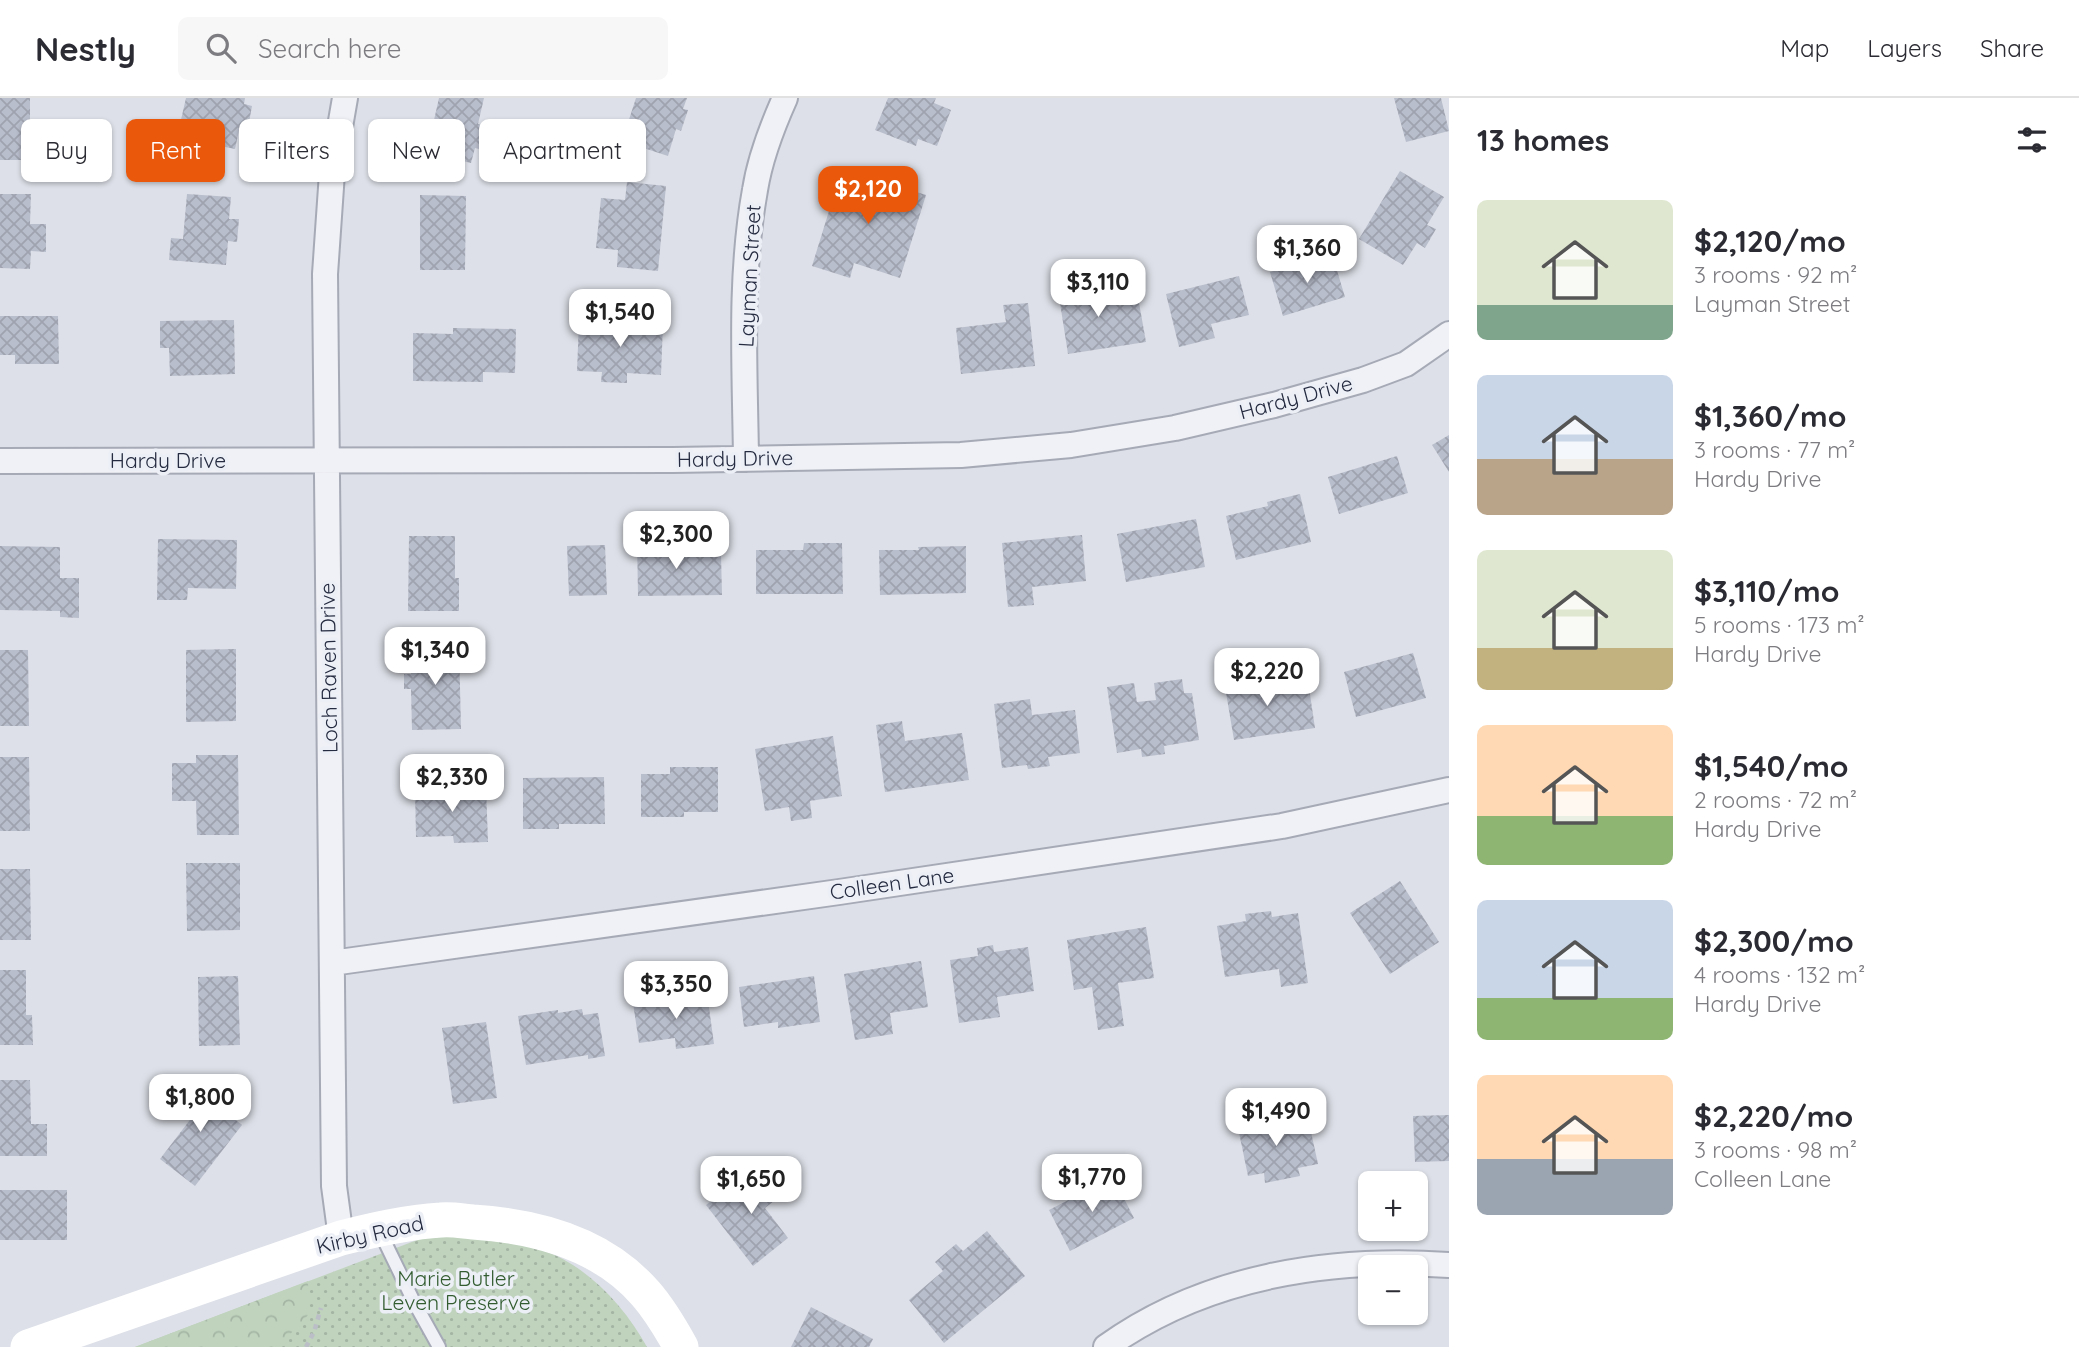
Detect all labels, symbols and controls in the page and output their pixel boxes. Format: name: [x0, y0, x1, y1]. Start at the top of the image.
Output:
search box: [178, 17, 668, 80]
text: Nestly: [35, 28, 136, 69]
icon: search: [202, 29, 240, 67]
text: Search here: [258, 32, 401, 65]
text: Map: [1780, 33, 1829, 63]
text: Layers: [1867, 33, 1942, 63]
text: Share: [1980, 33, 2044, 63]
chip: Buy: [21, 119, 112, 182]
chip: Rent: [126, 119, 225, 182]
chip: Filters: [239, 119, 354, 182]
chip: New: [368, 119, 465, 182]
chip: Apartment: [479, 119, 646, 182]
text: 13 homes: [1477, 121, 1609, 159]
icon: filters: [2013, 121, 2051, 159]
pin: $2,120: [811, 166, 925, 226]
text: $2,120: [834, 174, 902, 203]
street label: Layman Street: [732, 204, 766, 348]
text: $2,120/mo: [1694, 222, 1846, 260]
pin: $1,360: [1250, 226, 1364, 285]
icon: home: [1533, 228, 1617, 312]
text: $1,360: [1273, 233, 1341, 262]
pin: $3,110: [1041, 260, 1155, 319]
text: 3 rooms · 92 m²: [1694, 260, 1857, 289]
text: $3,110: [1067, 267, 1129, 296]
pin: $1,540: [563, 289, 677, 349]
text: Layman Street: [1694, 289, 1851, 318]
text: $1,540: [585, 297, 655, 326]
street label: Hardy Drive: [1236, 369, 1355, 425]
text: $1,360/mo: [1694, 397, 1846, 435]
icon: home: [1533, 403, 1617, 487]
text: 3 rooms · 77 m²: [1694, 435, 1855, 464]
street label: Hardy Drive: [677, 444, 793, 472]
street label: Hardy Drive: [110, 447, 226, 473]
text: Hardy Drive: [1694, 464, 1822, 493]
pin: $2,300: [619, 512, 733, 571]
text: $2,300: [639, 519, 713, 548]
text: $3,110/mo: [1694, 572, 1839, 610]
icon: home: [1533, 578, 1617, 662]
street label: Loch Raven Drive: [314, 583, 342, 753]
text: 5 rooms · 173 m²: [1694, 610, 1865, 639]
pin: $1,340: [378, 628, 492, 687]
text: $1,340: [401, 635, 470, 664]
text: Hardy Drive: [1694, 639, 1822, 668]
pin: $2,220: [1210, 648, 1324, 708]
text: $2,220: [1230, 656, 1304, 685]
text: $1,540/mo: [1694, 747, 1849, 785]
icon: home: [1533, 753, 1617, 837]
pin: $2,330: [395, 754, 509, 814]
text: $2,330: [416, 762, 488, 791]
text: 2 rooms · 72 m²: [1694, 785, 1857, 814]
text: Hardy Drive: [1694, 814, 1822, 843]
street label: Colleen Lane: [828, 861, 956, 905]
text: $2,300/mo: [1694, 922, 1854, 960]
icon: home: [1533, 928, 1617, 1012]
text: 4 rooms · 132 m²: [1694, 960, 1865, 989]
pin: $3,350: [619, 962, 733, 1021]
text: $3,350: [640, 969, 712, 998]
text: Hardy Drive: [1694, 989, 1822, 1018]
pin: $1,800: [143, 1074, 257, 1134]
text: $1,800: [165, 1082, 235, 1111]
pin: $1,490: [1219, 1088, 1333, 1148]
text: $1,490: [1241, 1096, 1311, 1125]
text: $2,220/mo: [1694, 1097, 1853, 1135]
icon: home: [1533, 1103, 1617, 1187]
text: 3 rooms · 98 m²: [1694, 1135, 1857, 1164]
pin: $1,770: [1035, 1154, 1149, 1214]
pin: $1,650: [694, 1156, 808, 1216]
text: $1,770: [1058, 1162, 1126, 1191]
text: $1,650: [716, 1164, 786, 1193]
text: Colleen Lane: [1694, 1164, 1831, 1193]
map controls: [1358, 1171, 1428, 1325]
button: +: [1358, 1171, 1428, 1241]
street label: Kirby Road: [314, 1209, 426, 1259]
button: −: [1358, 1255, 1428, 1325]
park label: Marie Butler Leven Preserve: [381, 1265, 531, 1315]

